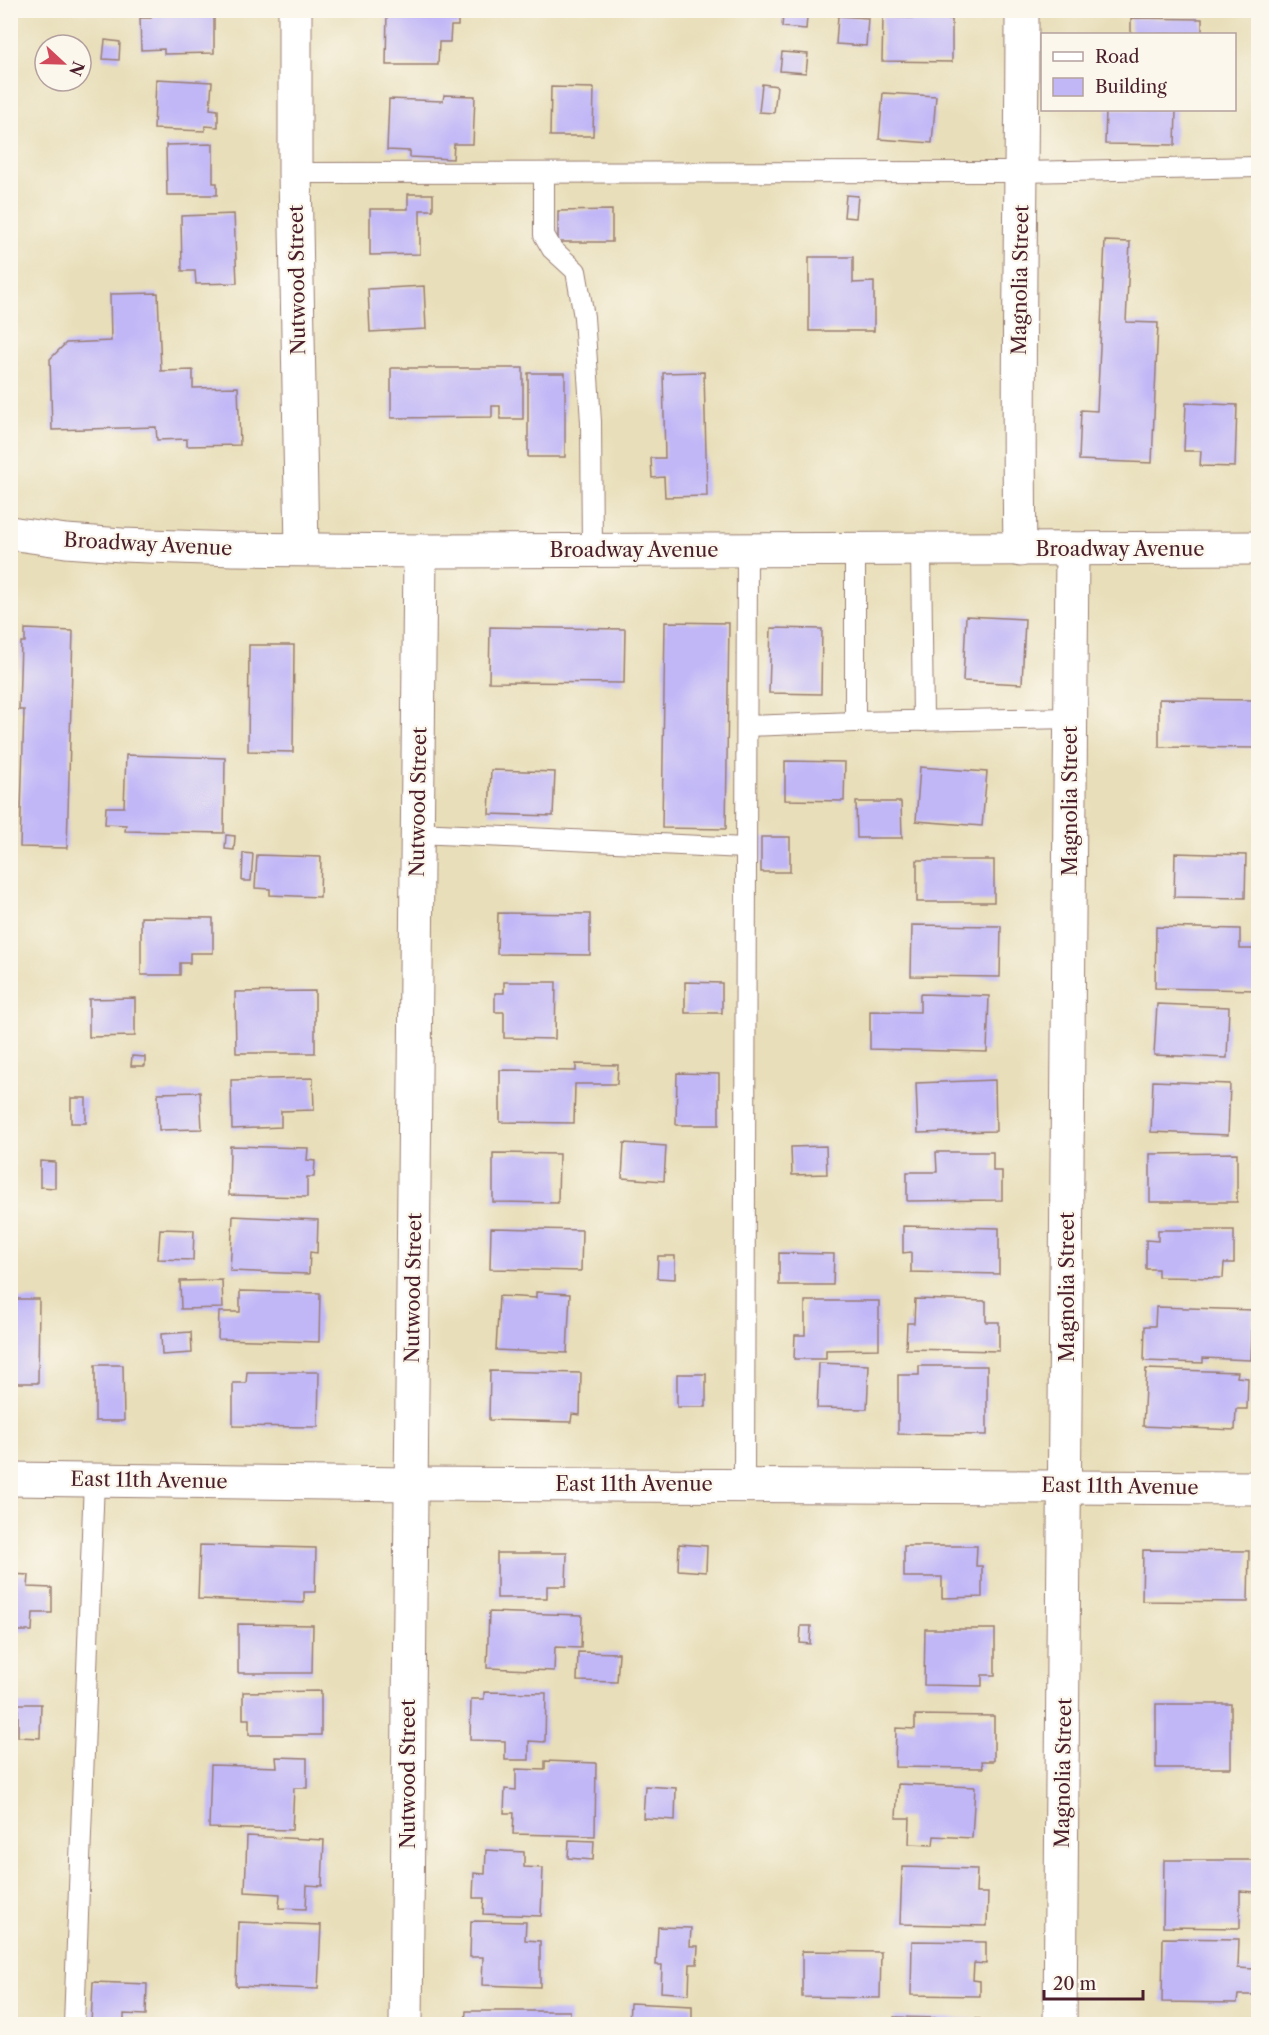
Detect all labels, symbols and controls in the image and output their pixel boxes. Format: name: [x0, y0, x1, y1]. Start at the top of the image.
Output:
north arrow: [33, 33, 93, 93]
legend: [1041, 33, 1236, 111]
text: Road: [1095, 46, 1140, 68]
text: N: [65, 58, 89, 79]
text: Building: [1095, 76, 1167, 98]
street label: Nutwood Street: [284, 205, 310, 355]
street label: Magnolia Street: [1007, 205, 1033, 355]
street label: Broadway Avenue: [63, 528, 233, 560]
street label: Broadway Avenue: [1036, 537, 1205, 561]
street label: Broadway Avenue: [550, 538, 719, 562]
street label: Magnolia Street: [1058, 726, 1082, 876]
street label: Nutwood Street: [405, 727, 431, 877]
street label: Magnolia Street: [1055, 1212, 1079, 1362]
street label: Nutwood Street: [400, 1213, 426, 1363]
street label: East 11th Avenue: [70, 1467, 228, 1493]
street label: East 11th Avenue: [555, 1472, 713, 1496]
street label: East 11th Avenue: [1041, 1473, 1199, 1499]
street label: Magnolia Street: [1050, 1698, 1076, 1848]
street label: Nutwood Street: [396, 1699, 420, 1849]
scale bar: [1044, 1963, 1143, 2001]
text: 20 m: [1053, 1973, 1097, 1995]

